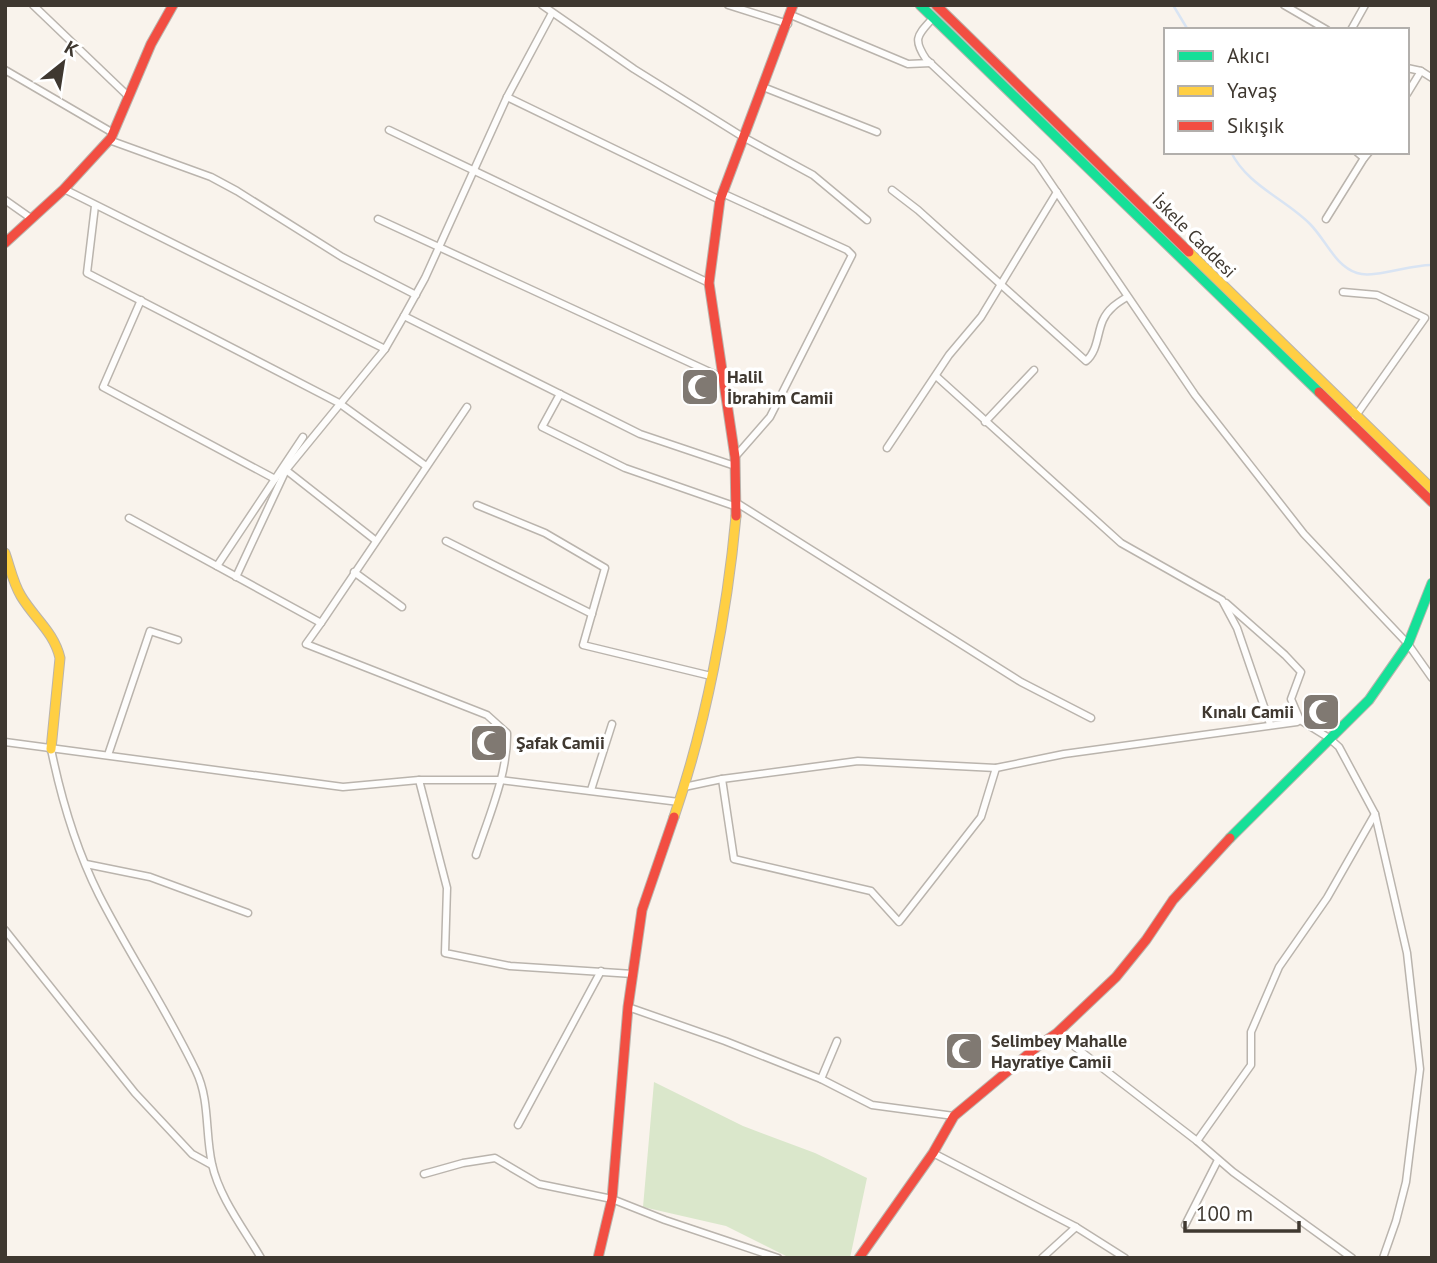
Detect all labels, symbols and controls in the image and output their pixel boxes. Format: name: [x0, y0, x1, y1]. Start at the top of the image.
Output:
north arrow: [28, 28, 98, 98]
legend: [1164, 28, 1409, 154]
text: K: [60, 35, 83, 62]
text: Akıcı: [1227, 42, 1270, 69]
text: Yavaş: [1227, 77, 1277, 104]
text: Sıkışık: [1227, 112, 1284, 139]
street label: İskele Caddesi: [1148, 189, 1241, 282]
place label: Halil İbrahim Camii: [727, 365, 833, 409]
mosque icon: Halil İbrahim Camii: [679, 366, 721, 408]
mosque icon: Kınalı Camii: [1300, 691, 1342, 733]
place label: Kınalı Camii: [1202, 700, 1294, 723]
mosque icon: Şafak Camii: [468, 722, 510, 764]
place label: Şafak Camii: [516, 731, 605, 754]
place label: Selimbey Mahalle Hayratiye Camii: [991, 1029, 1127, 1073]
mosque icon: Selimbey Mahalle Hayratiye Camii: [943, 1030, 985, 1072]
scale bar: [1185, 1190, 1299, 1234]
text: 100 m: [1196, 1200, 1253, 1227]

